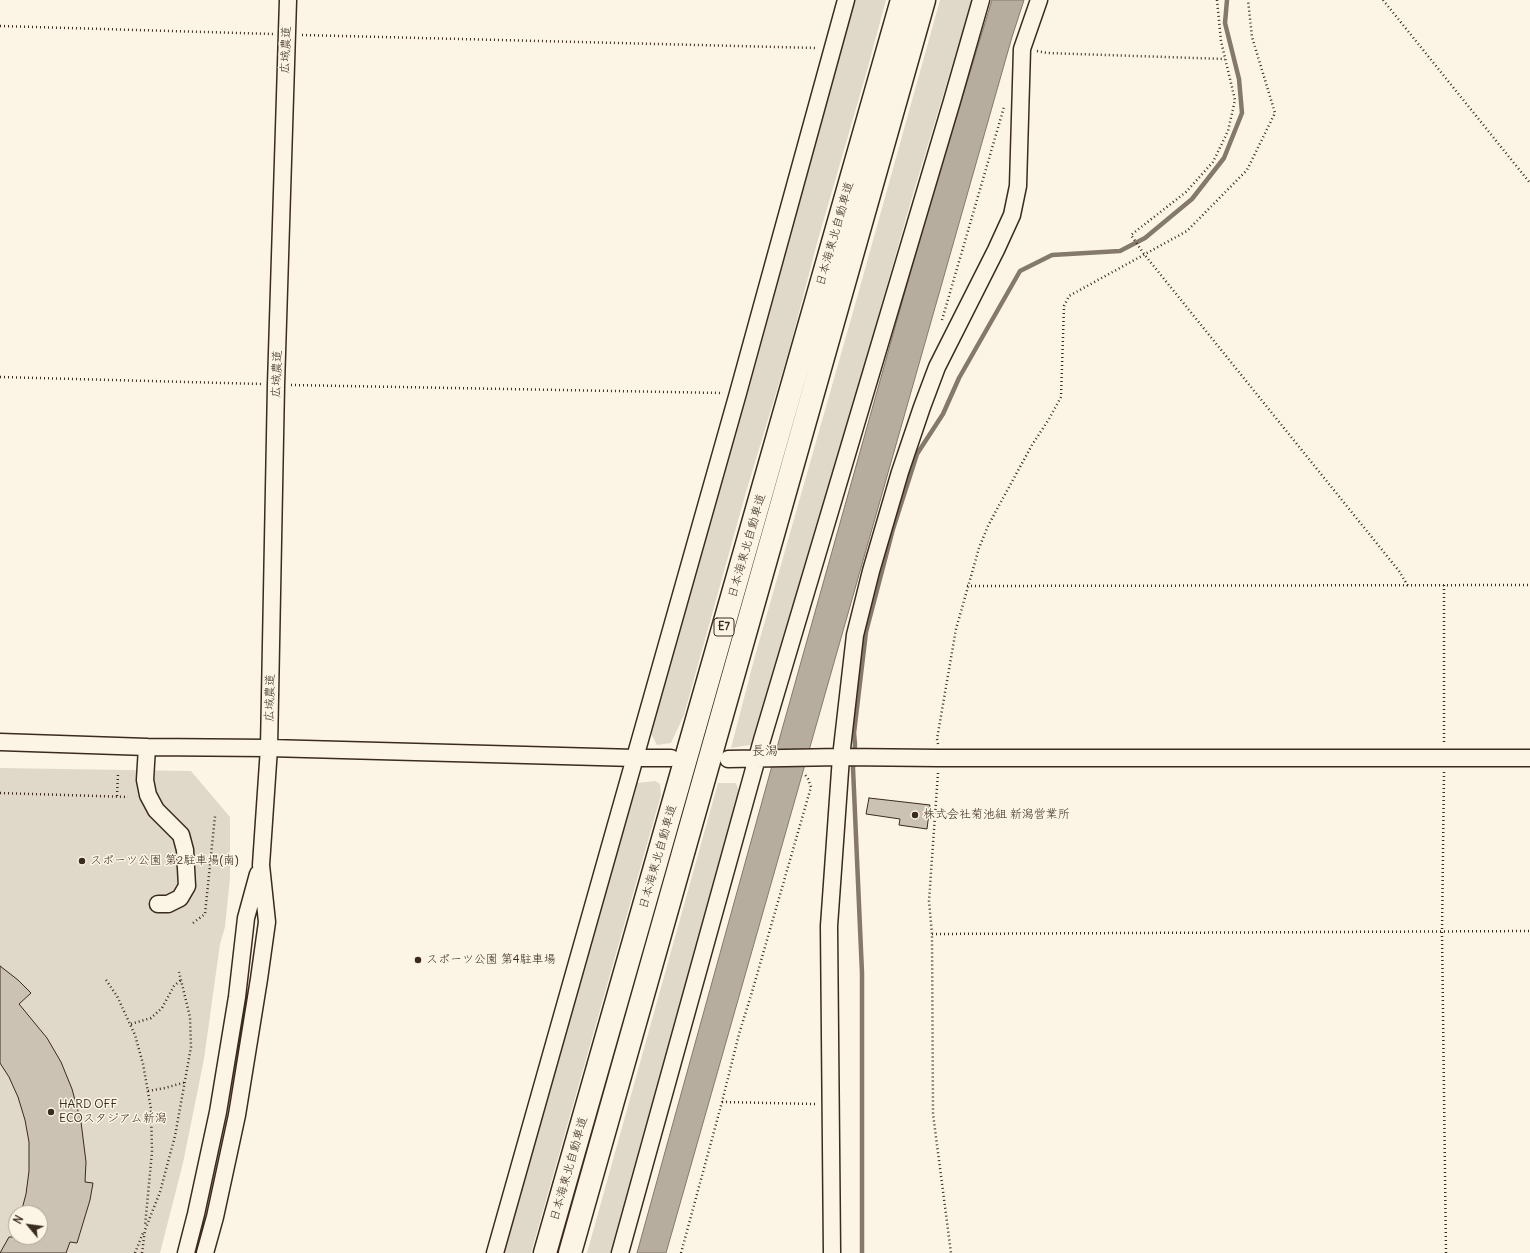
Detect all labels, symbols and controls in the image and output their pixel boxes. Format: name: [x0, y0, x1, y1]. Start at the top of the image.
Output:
street label: 広域農道: [278, 26, 294, 74]
street label: 日本海東北自動車道: [813, 180, 857, 288]
street label: 広域農道: [269, 350, 285, 398]
street label: 日本海東北自動車道: [725, 492, 769, 600]
road number: E7: [714, 618, 734, 636]
street label: 広域農道: [262, 674, 278, 722]
district label: 長潟: [752, 743, 778, 759]
street label: 日本海東北自動車道: [636, 803, 680, 911]
place label: 株式会社菊池組 新潟営業所: [923, 808, 1070, 822]
marker: 株式会社菊池組 新潟営業所: [910, 810, 920, 820]
place label: スポーツ公園 第2駐車場(南): [90, 854, 239, 868]
marker: スポーツ公園 第2駐車場(南): [77, 856, 87, 866]
place label: スポーツ公園 第4駐車場: [426, 953, 556, 967]
marker: スポーツ公園 第4駐車場: [413, 955, 423, 965]
place label: HARD OFF ECOスタジアム新潟: [59, 1098, 167, 1126]
marker: HARD OFF ECOスタジアム新潟: [46, 1107, 56, 1117]
street label: 日本海東北自動車道: [547, 1115, 591, 1223]
north arrow: [8, 1205, 48, 1245]
text: N: [10, 1213, 26, 1226]

